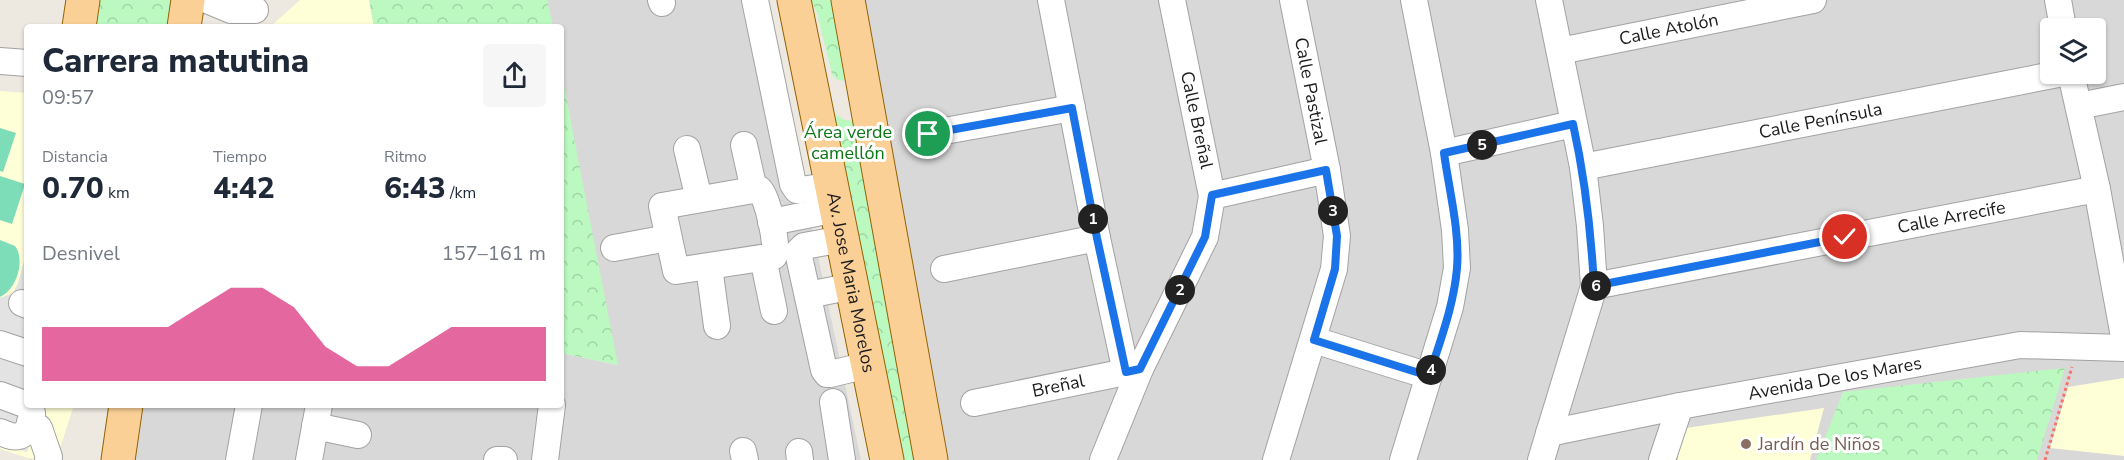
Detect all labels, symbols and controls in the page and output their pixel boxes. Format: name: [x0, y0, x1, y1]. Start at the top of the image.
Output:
street label: Calle Atolón: [1617, 7, 1721, 51]
map controls: [2040, 18, 2106, 84]
button: layers: [2040, 18, 2106, 84]
street label: Calle Pastizal: [1289, 35, 1333, 147]
text: Carrera matutina: [42, 39, 309, 84]
button: share: [483, 44, 546, 107]
street label: Calle Breñal: [1175, 69, 1219, 172]
text: 09:57: [42, 84, 95, 111]
street label: Calle Península: [1757, 97, 1884, 144]
pin: [902, 108, 953, 159]
icon: arrive: [911, 117, 944, 150]
park label: Área verde camellón: [804, 120, 892, 165]
pin: 5: [1467, 130, 1497, 160]
text: 5: [1477, 134, 1487, 156]
text: Distancia: [42, 146, 108, 168]
text: Tiempo: [213, 146, 267, 168]
text: Ritmo: [384, 146, 427, 168]
text: 0.70: [42, 168, 104, 209]
text: 4:42: [213, 168, 275, 209]
text: 6:43: [384, 168, 446, 209]
text: km: [104, 182, 130, 204]
text: /km: [446, 182, 476, 204]
street label: Av. Jose Maria Morelos: [821, 190, 881, 375]
street label: Calle Arrecife: [1895, 195, 2007, 239]
pin: 3: [1318, 196, 1348, 226]
text: 3: [1328, 200, 1338, 222]
pin: 1: [1078, 204, 1108, 234]
text: 1: [1088, 208, 1098, 230]
pin: [1819, 211, 1870, 262]
icon: check: [1828, 220, 1861, 253]
text: Desnivel: [42, 240, 120, 267]
text: 157–161 m: [442, 240, 546, 267]
pin: 6: [1581, 271, 1611, 301]
pin: 2: [1165, 275, 1195, 305]
text: 6: [1591, 275, 1601, 297]
text: 2: [1175, 279, 1185, 301]
street label: Avenida De los Mares: [1746, 351, 1924, 406]
pin: 4: [1416, 355, 1446, 385]
text: 4: [1426, 359, 1436, 381]
street label: Breñal: [1030, 369, 1087, 403]
place label: Jardín de Niños: [1757, 432, 1880, 456]
marker: Jardín de Niños: [1739, 437, 1753, 451]

